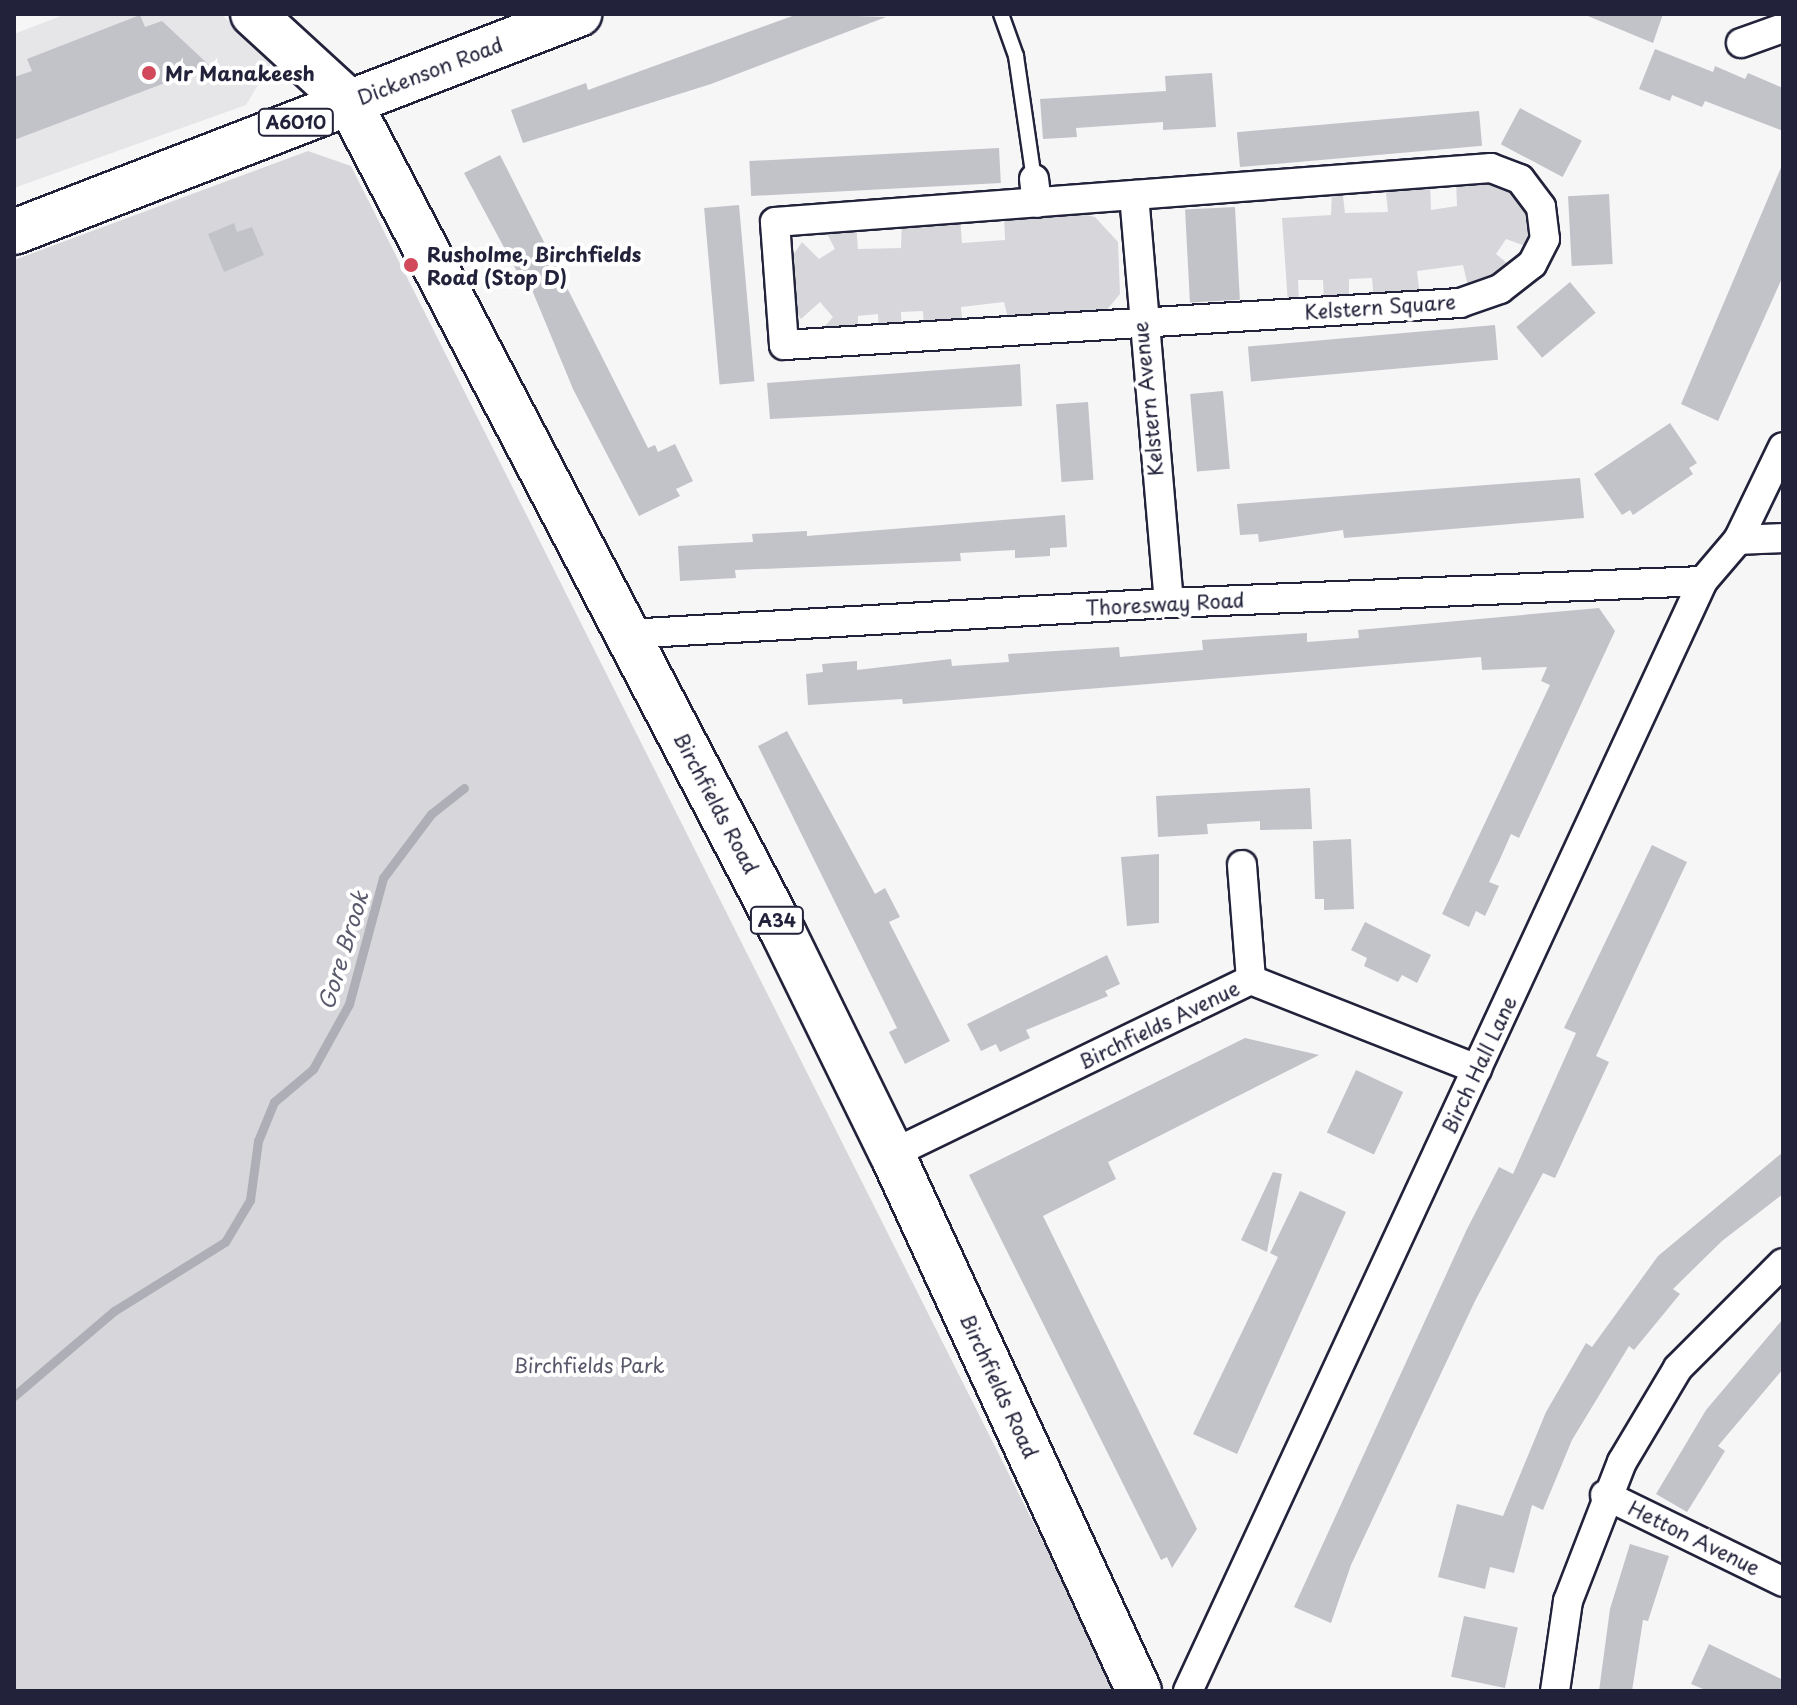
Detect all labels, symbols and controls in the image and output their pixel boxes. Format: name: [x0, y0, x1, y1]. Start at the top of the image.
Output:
street label: Dickenson Road: [354, 32, 506, 110]
place label: Mr Manakeesh: [165, 61, 316, 85]
marker: Mr Manakeesh: [140, 64, 158, 82]
road number: A6010: [256, 108, 336, 136]
place label: Rusholme, Birchfields Road (Stop D): [427, 242, 642, 289]
marker: Rusholme, Birchfields Road (Stop D): [402, 256, 420, 274]
street label: Kelstern Square: [1303, 290, 1457, 324]
street label: Kelstern Avenue: [1128, 321, 1168, 477]
street label: Thoresway Road: [1085, 588, 1245, 620]
street label: Birchfields Road: [669, 729, 763, 877]
water label: Gore Brook: [311, 888, 373, 1012]
road number: A34: [749, 906, 805, 934]
street label: Birchfields Avenue: [1075, 976, 1243, 1074]
street label: Birch Hall Lane: [1436, 992, 1522, 1138]
street label: Birchfields Road: [955, 1311, 1043, 1461]
park label: Birchfields Park: [513, 1353, 665, 1377]
street label: Hetton Avenue: [1625, 1496, 1763, 1580]

